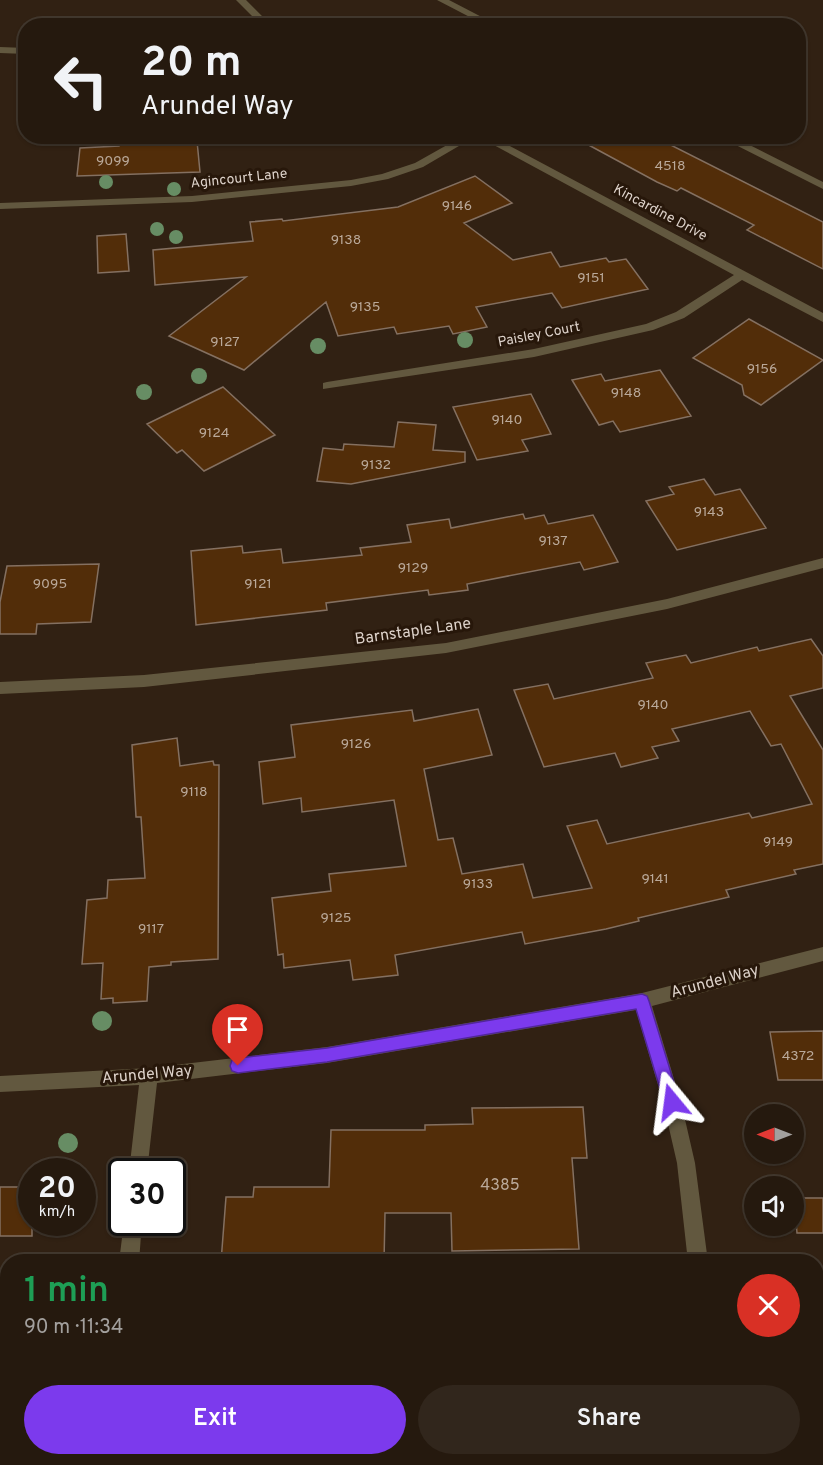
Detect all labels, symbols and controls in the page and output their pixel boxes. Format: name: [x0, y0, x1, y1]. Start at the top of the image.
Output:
text: 20 m: [141, 38, 242, 91]
icon: left: [42, 42, 120, 120]
text: Arundel Way: [141, 90, 294, 124]
house number: 9099: [96, 153, 130, 170]
house number: 4518: [654, 158, 686, 175]
street label: Agincourt Lane: [190, 165, 288, 193]
street label: Kincardine Drive: [610, 181, 710, 245]
house number: 9146: [442, 198, 472, 215]
house number: 9138: [331, 232, 361, 249]
house number: 9151: [577, 270, 605, 287]
house number: 9135: [350, 299, 380, 316]
street label: Paisley Court: [496, 319, 582, 351]
house number: 9127: [210, 334, 240, 351]
house number: 9156: [747, 361, 777, 378]
house number: 9148: [611, 385, 641, 402]
house number: 9140: [492, 412, 522, 429]
house number: 9124: [199, 425, 229, 442]
house number: 9132: [361, 457, 391, 474]
house number: 9143: [694, 504, 724, 521]
house number: 9137: [538, 533, 568, 550]
house number: 9129: [398, 560, 428, 577]
house number: 9095: [33, 576, 67, 593]
house number: 9121: [244, 576, 272, 593]
street label: Barnstaple Lane: [354, 614, 472, 650]
house number: 9140: [638, 697, 668, 714]
house number: 9126: [341, 736, 371, 753]
house number: 9118: [180, 784, 208, 801]
house number: 9149: [763, 834, 793, 851]
house number: 9141: [641, 871, 669, 888]
house number: 9133: [463, 876, 493, 893]
house number: 9125: [321, 910, 351, 927]
house number: 9117: [138, 921, 164, 938]
street label: Arundel Way: [669, 961, 761, 1003]
pin: [212, 1004, 263, 1066]
icon: arrive: [221, 1013, 254, 1046]
house number: 4372: [782, 1048, 814, 1065]
street label: Arundel Way: [101, 1061, 193, 1089]
position arrow: [640, 1070, 704, 1134]
north arrow: [744, 1104, 804, 1164]
map controls: [744, 1104, 804, 1236]
speed limit sign: 30: [108, 1158, 186, 1236]
text: 20: [38, 1171, 76, 1208]
house number: 4385: [480, 1176, 520, 1196]
button: sound: [744, 1176, 804, 1236]
text: km/h: [39, 1203, 75, 1222]
text: 1 min: [24, 1269, 109, 1315]
button: close: [737, 1274, 800, 1337]
text: 90 m · 11:34: [24, 1315, 124, 1341]
button: Exit: [24, 1385, 406, 1454]
button: Share: [418, 1385, 800, 1454]

